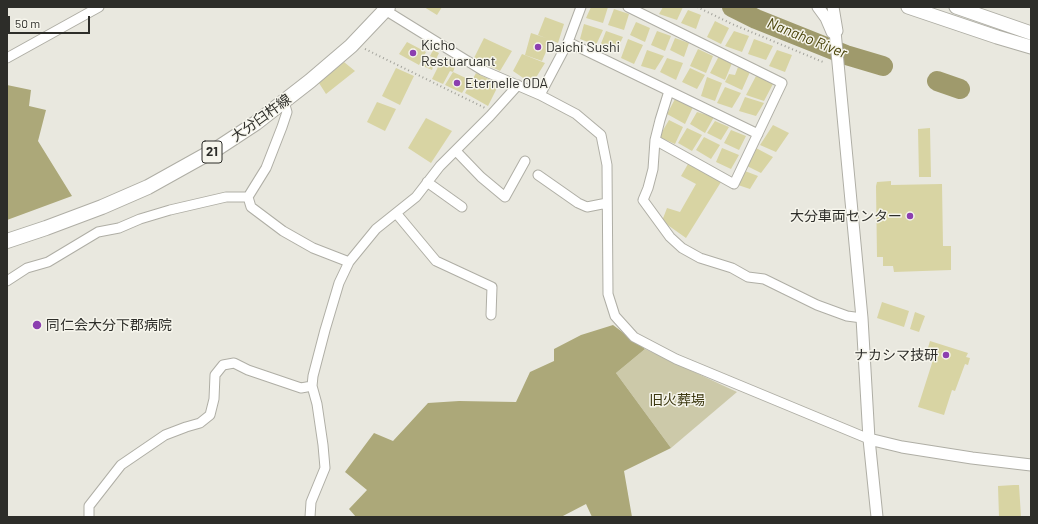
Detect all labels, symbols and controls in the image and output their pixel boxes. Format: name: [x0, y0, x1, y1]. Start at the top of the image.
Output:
scale bar: [10, 8, 92, 34]
water label: Nanaho River: [764, 14, 850, 62]
text: 50 m: [15, 16, 40, 30]
place label: Kicho Restuaruant: [421, 37, 496, 70]
place label: Daichi Sushi: [546, 39, 620, 55]
marker: Daichi Sushi: [533, 42, 543, 52]
marker: Kicho Restuaruant: [408, 48, 418, 58]
place label: Eternelle ODA: [465, 75, 548, 91]
marker: Eternelle ODA: [452, 78, 462, 88]
street label: 大分臼杵線: [228, 91, 294, 145]
road number: 21: [202, 141, 222, 163]
place label: 大分車両センター: [790, 208, 902, 224]
marker: 大分車両センター: [905, 211, 915, 221]
place label: 同仁会大分下郡病院: [46, 317, 172, 333]
marker: 同仁会大分下郡病院: [31, 319, 43, 331]
place label: ナカシマ技研: [854, 347, 938, 363]
marker: ナカシマ技研: [941, 350, 951, 360]
park label: 旧火葬場: [649, 392, 705, 408]

